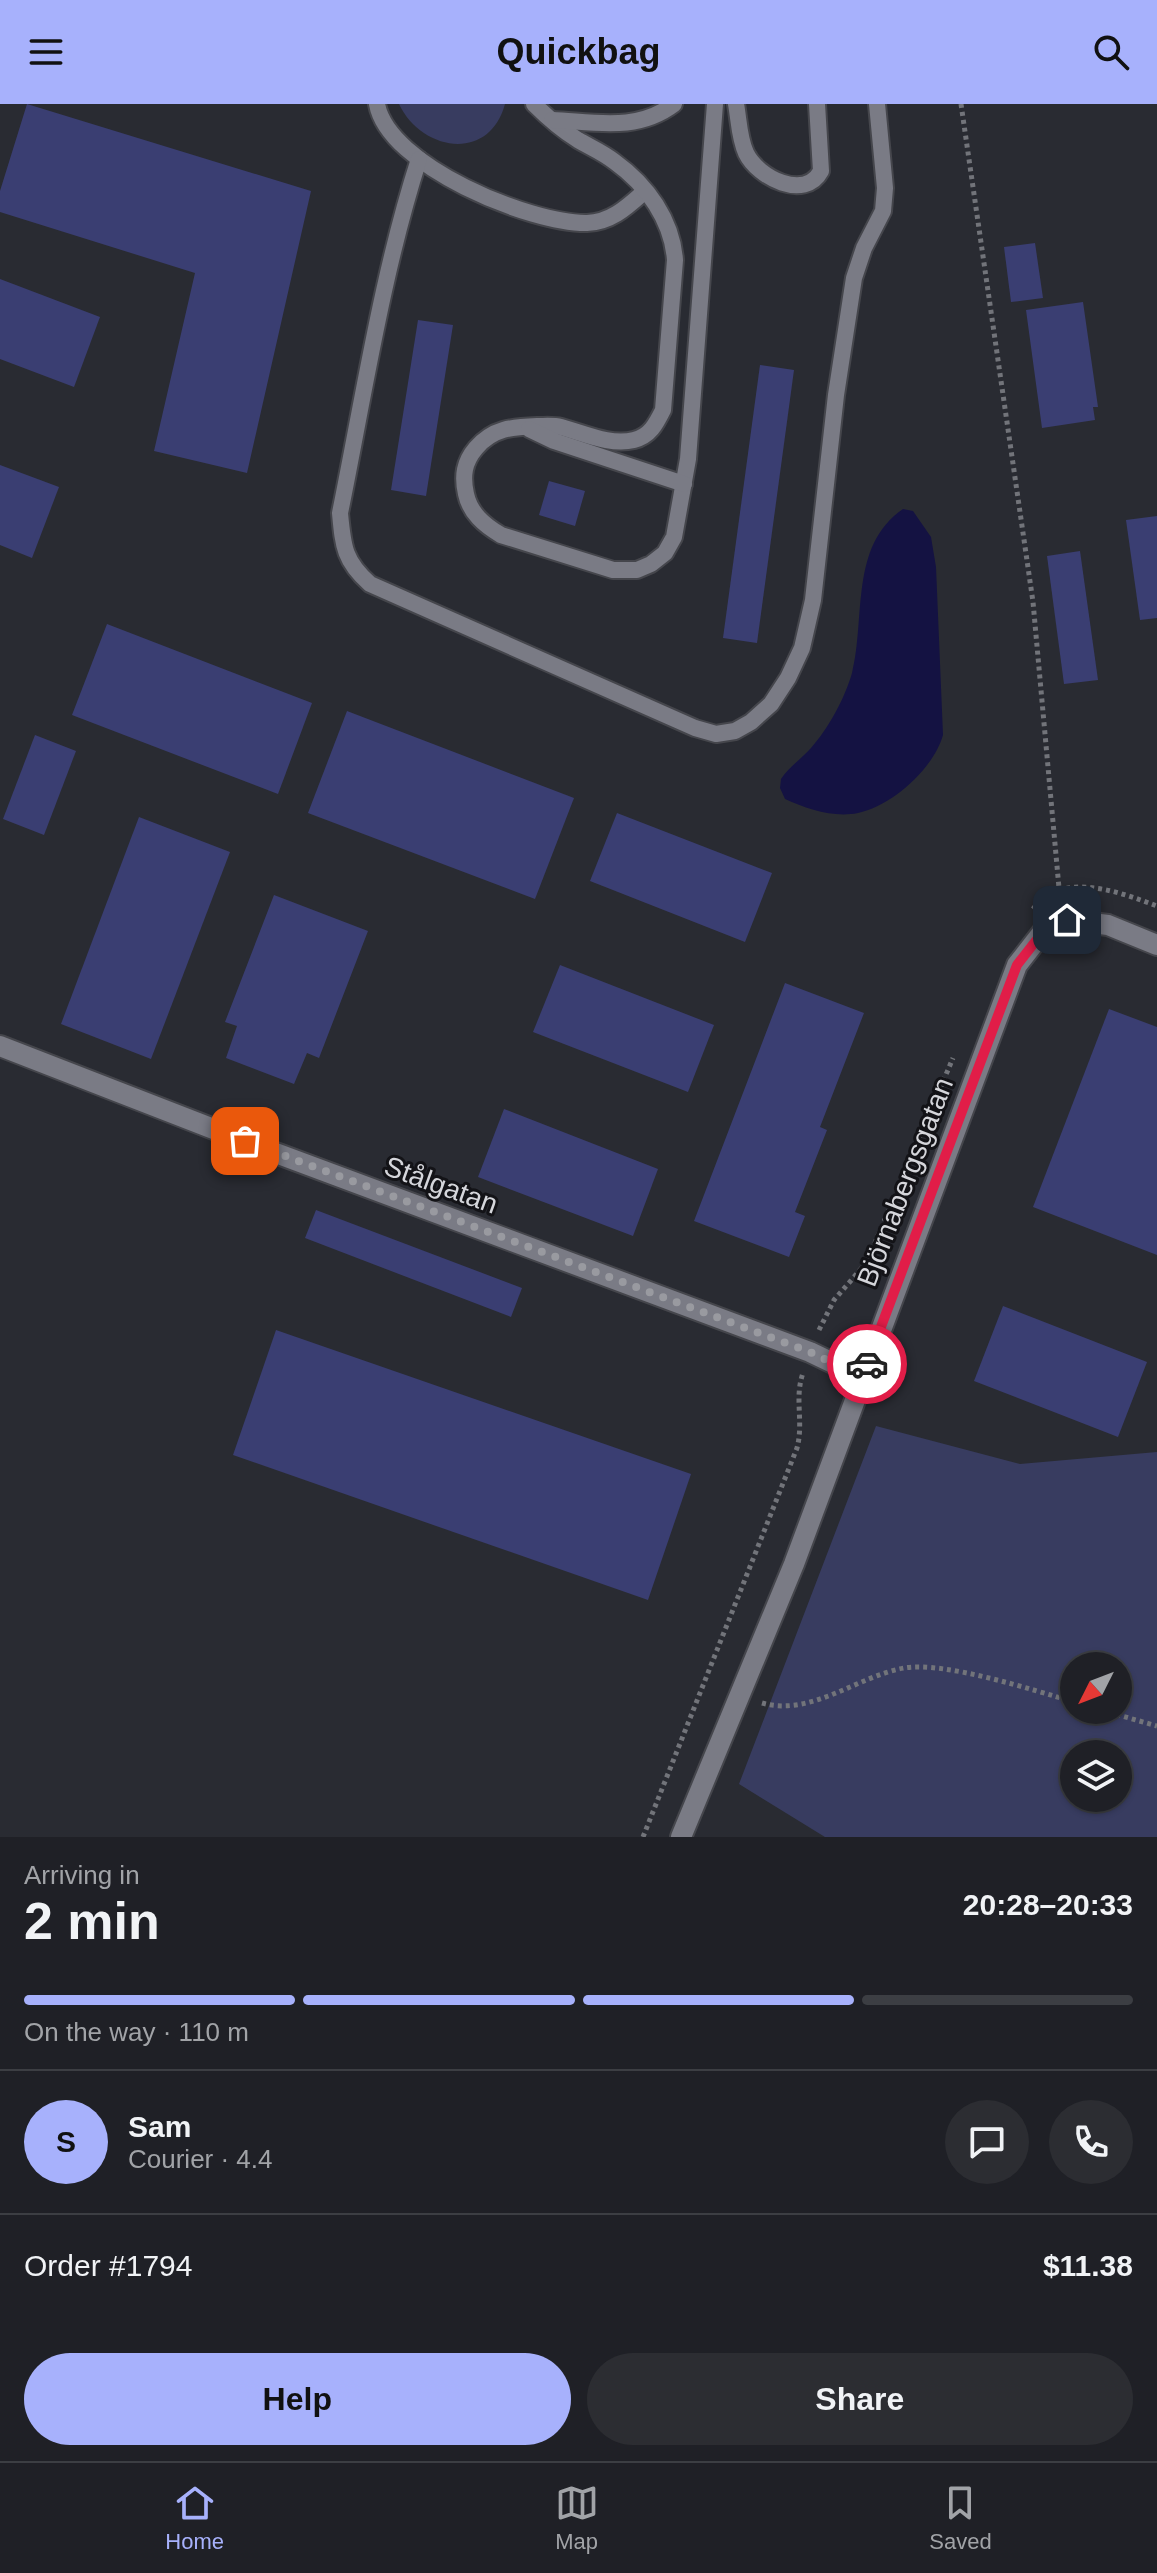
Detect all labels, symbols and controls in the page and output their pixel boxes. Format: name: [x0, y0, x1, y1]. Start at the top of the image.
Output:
icon: menu: [24, 30, 68, 74]
icon: search: [1089, 30, 1133, 74]
text: Quickbag: [496, 31, 661, 72]
pin: [1033, 886, 1101, 954]
icon: home: [1045, 898, 1089, 942]
street label: Björnabergsgatan: [851, 1073, 959, 1291]
pin: [211, 1107, 279, 1175]
icon: bag: [223, 1119, 267, 1163]
street label: Stålgatan: [380, 1150, 502, 1220]
courier: [827, 1324, 907, 1404]
icon: car: [845, 1342, 889, 1386]
north arrow: [1060, 1652, 1132, 1724]
map controls: [1060, 1652, 1132, 1812]
button: layers: [1060, 1740, 1132, 1812]
text: Arriving in: [24, 1860, 140, 1890]
text: 20:28–20:33: [963, 1888, 1133, 1921]
text: 2 min: [24, 1892, 160, 1950]
text: On the way · 110 m: [24, 2017, 249, 2047]
button: chat: [945, 2100, 1029, 2184]
button: phone: [1049, 2100, 1133, 2184]
text: Sam: [128, 2110, 191, 2143]
text: S: [56, 2125, 76, 2158]
text: Courier · 4.4: [128, 2144, 273, 2174]
text: Order #1794: [24, 2249, 192, 2282]
text: $11.38: [1043, 2249, 1133, 2282]
button: Help: [24, 2353, 571, 2445]
button: Share: [587, 2353, 1133, 2445]
tab: Home: [165, 2481, 224, 2555]
tab: Map: [555, 2481, 599, 2555]
tab: Saved: [929, 2481, 992, 2555]

